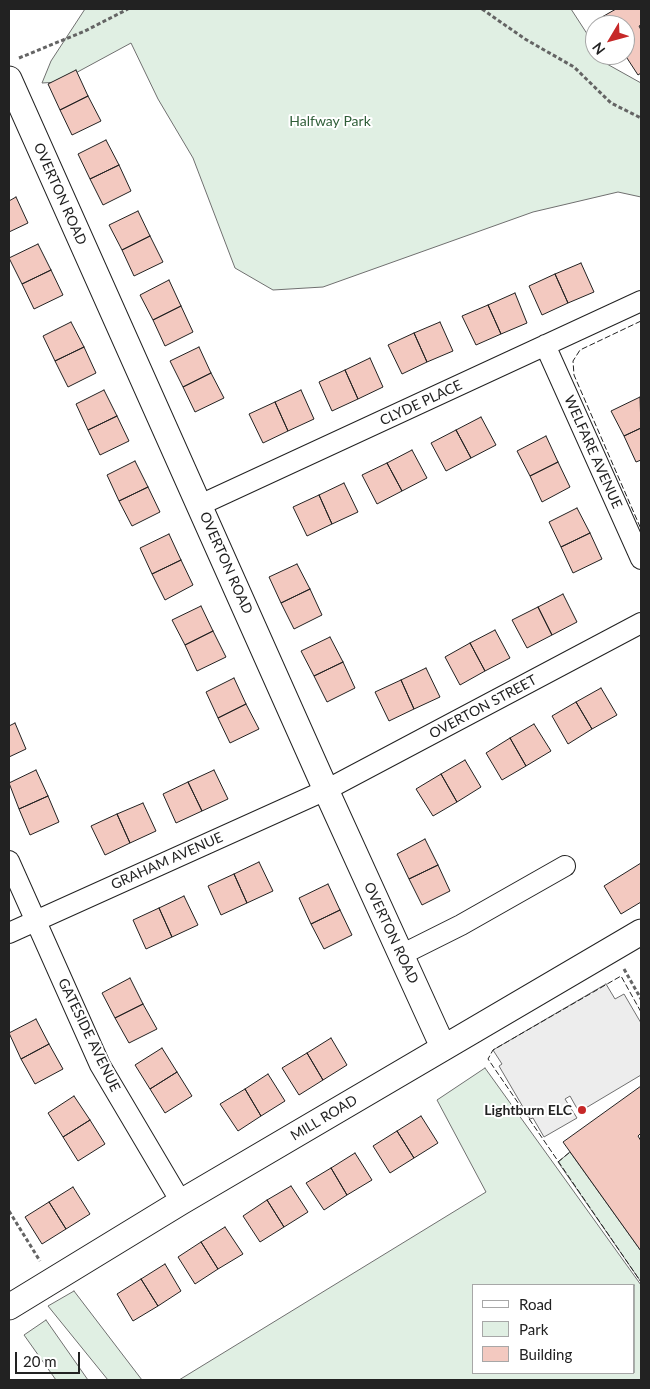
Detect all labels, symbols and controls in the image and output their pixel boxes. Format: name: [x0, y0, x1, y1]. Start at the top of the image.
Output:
north arrow: [585, 15, 635, 65]
text: N: [588, 39, 608, 58]
park label: Halfway Park: [289, 113, 371, 129]
street label: OVERTON ROAD: [30, 140, 90, 248]
street label: CLYDE PLACE: [377, 377, 465, 429]
street label: WELFARE AVENUE: [560, 393, 626, 511]
street label: OVERTON ROAD: [196, 509, 256, 617]
street label: OVERTON STREET: [426, 672, 540, 742]
street label: GRAHAM AVENUE: [109, 829, 225, 893]
street label: OVERTON ROAD: [360, 880, 422, 986]
street label: GATESIDE AVENUE: [54, 976, 124, 1094]
street label: MILL ROAD: [288, 1092, 360, 1144]
place label: Lightburn ELC: [484, 1102, 572, 1118]
marker: Lightburn ELC: [576, 1104, 588, 1116]
legend: [472, 1284, 635, 1374]
text: Road: [519, 1295, 552, 1313]
text: Park: [519, 1320, 548, 1338]
scale bar: [18, 1342, 82, 1374]
text: Building: [519, 1345, 572, 1363]
text: 20 m: [23, 1352, 57, 1370]

